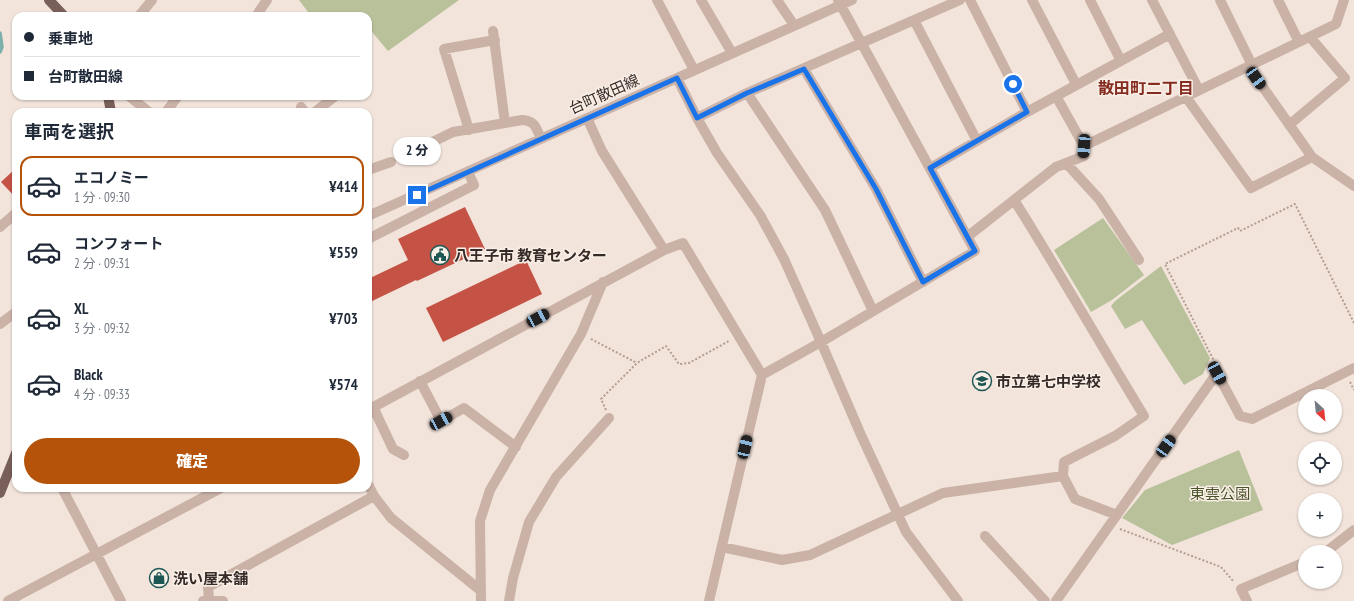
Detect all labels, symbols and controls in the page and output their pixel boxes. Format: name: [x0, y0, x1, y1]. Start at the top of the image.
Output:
text: 乗車地: [48, 29, 93, 48]
car: [1244, 65, 1268, 91]
text: 台町散田線: [48, 67, 123, 86]
street label: 台町散田線: [566, 70, 642, 118]
route start: [1004, 75, 1022, 93]
district label: 散田町二丁目: [1098, 78, 1194, 98]
text: 車両を選択: [24, 120, 114, 143]
car: [1077, 134, 1091, 158]
callout: 2 分: [393, 137, 441, 165]
text: 2 分: [406, 142, 428, 159]
icon: car: [26, 168, 62, 204]
text: エコノミー: [74, 168, 149, 187]
text: ¥414: [329, 177, 358, 196]
route end: [408, 186, 426, 204]
text: 1 分 · 09:30: [74, 189, 130, 206]
icon: car: [26, 234, 62, 270]
text: コンフォート: [74, 234, 164, 253]
text: ¥559: [329, 243, 358, 262]
public building icon: 八王子市 教育センター: [429, 244, 451, 266]
place label: 八王子市 教育センター: [454, 246, 607, 265]
text: 2 分 · 09:31: [74, 255, 130, 272]
text: XL: [74, 299, 88, 318]
icon: car: [26, 300, 62, 336]
car: [525, 307, 551, 329]
text: ¥703: [329, 309, 358, 328]
text: 3 分 · 09:32: [74, 320, 130, 337]
car: [1206, 360, 1228, 386]
text: Black: [74, 365, 103, 384]
icon: car: [26, 366, 62, 402]
school or university icon: 市立第七中学校: [971, 370, 993, 392]
place label: 市立第七中学校: [996, 372, 1101, 391]
text: ¥574: [329, 375, 358, 394]
text: 4 分 · 09:33: [74, 386, 130, 403]
north arrow: [1298, 389, 1342, 433]
map controls: [1298, 389, 1342, 589]
car: [428, 410, 454, 432]
car: [1154, 433, 1178, 459]
car: [736, 434, 754, 460]
button: 確定: [24, 438, 360, 484]
button: locate: [1298, 441, 1342, 485]
park label: 東雲公園: [1190, 484, 1250, 503]
button: +: [1298, 493, 1342, 537]
button: −: [1298, 545, 1342, 589]
shop icon: 洗い屋本舗: [148, 567, 170, 589]
place label: 洗い屋本舗: [173, 569, 248, 588]

